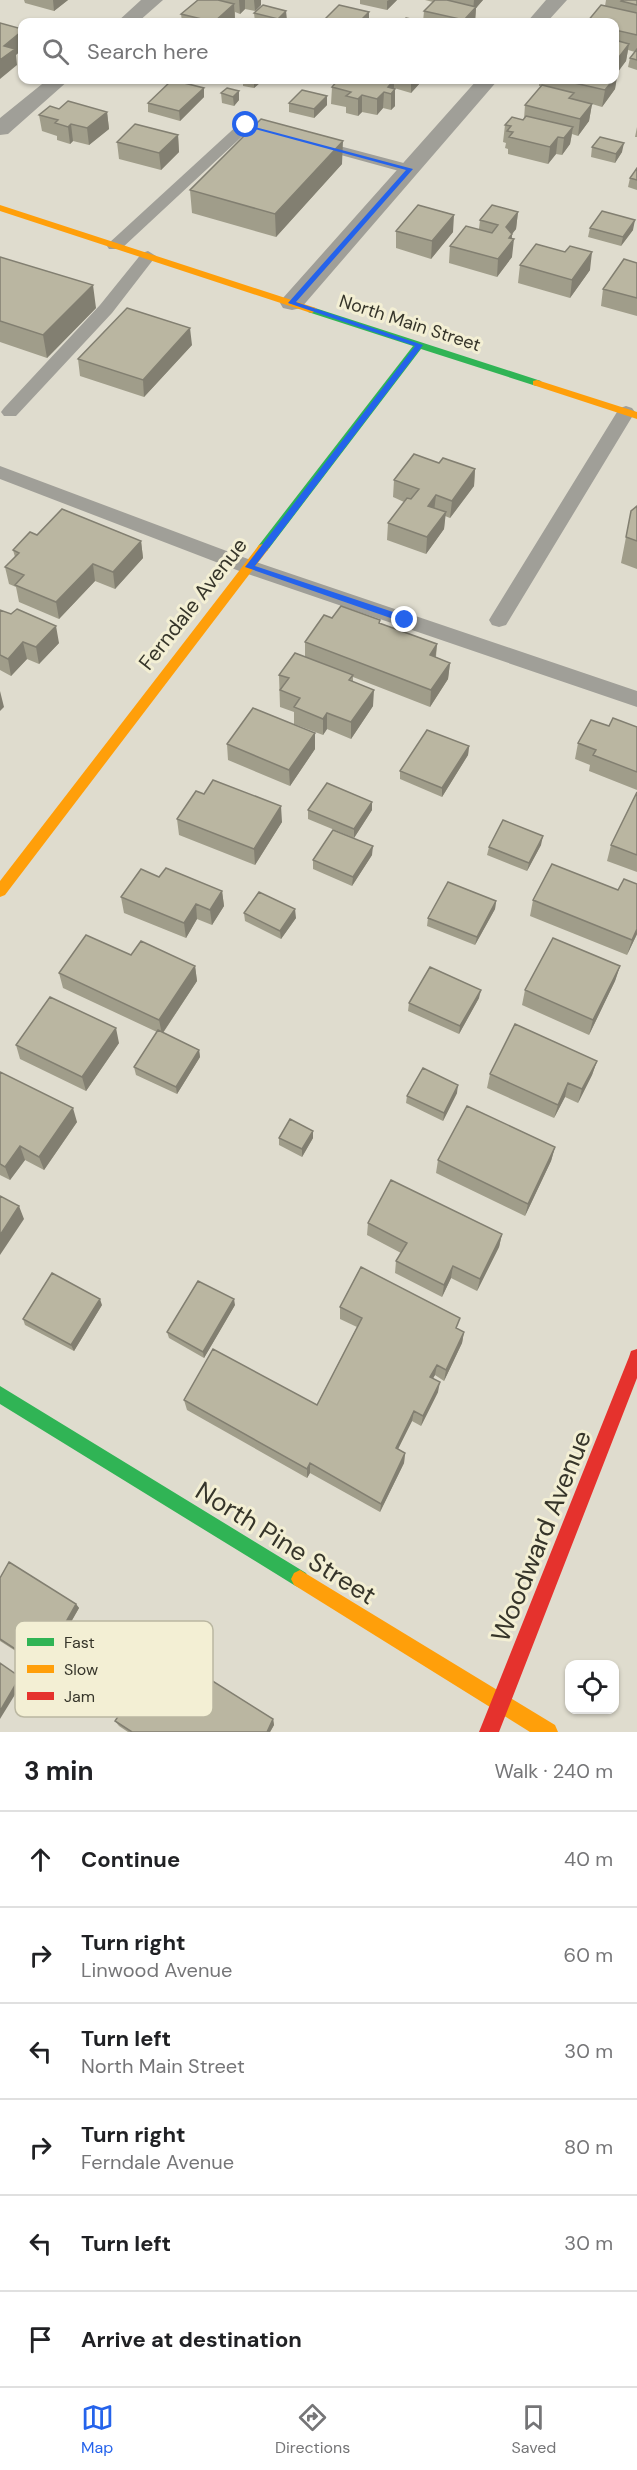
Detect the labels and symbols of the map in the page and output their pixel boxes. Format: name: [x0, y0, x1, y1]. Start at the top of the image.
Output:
route start: [232, 111, 258, 137]
street label: North Main Street: [336, 289, 484, 357]
street label: Ferndale Avenue: [132, 532, 254, 676]
route end: [391, 606, 417, 632]
street label: Woodward Avenue: [483, 1425, 599, 1647]
street label: North Pine Street: [189, 1474, 383, 1612]
legend: [15, 1621, 213, 1717]
text: Fast: [64, 1632, 95, 1653]
text: Slow: [64, 1659, 98, 1680]
text: Jam: [64, 1686, 95, 1707]

